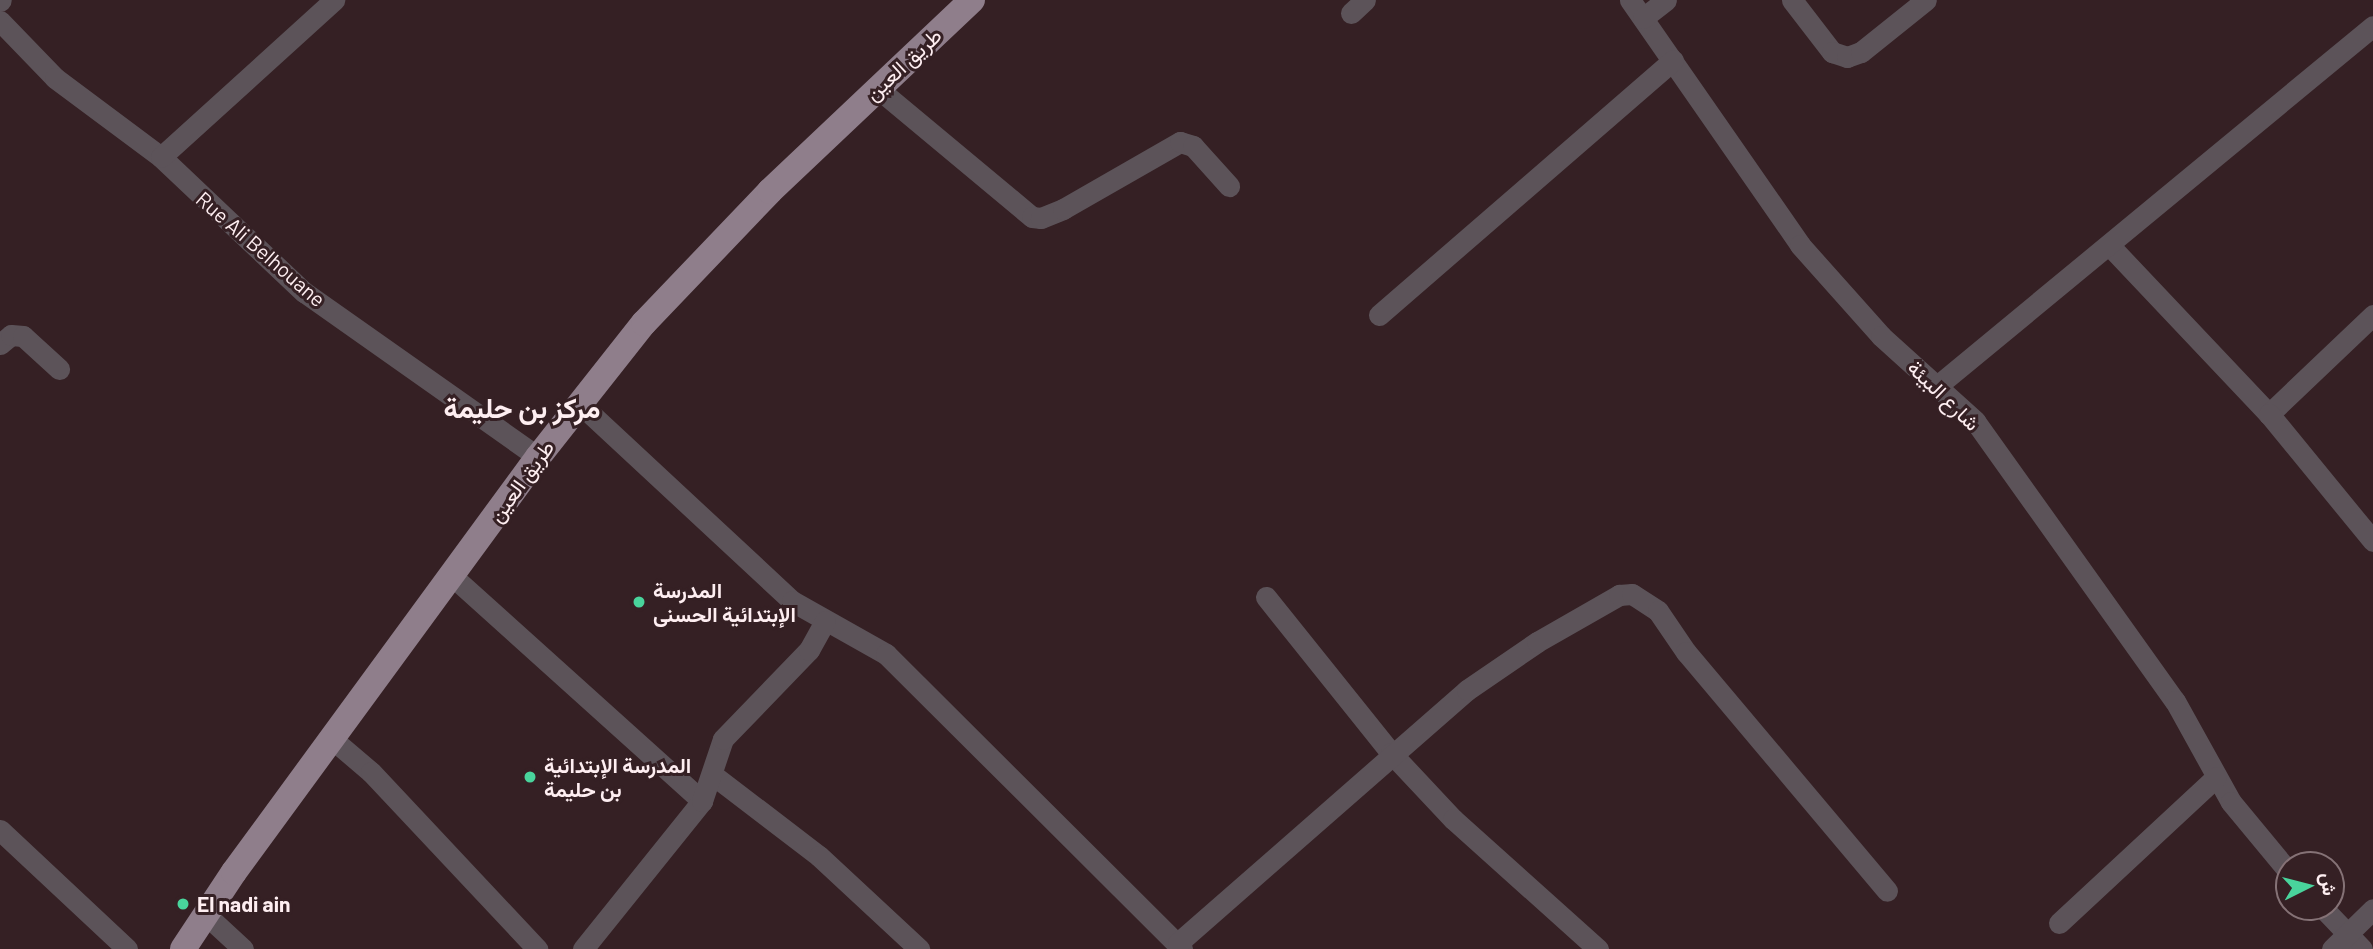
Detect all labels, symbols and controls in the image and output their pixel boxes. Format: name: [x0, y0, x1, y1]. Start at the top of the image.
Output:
street label: طريق العين: [860, 22, 946, 106]
street label: Rue Ali Belhouane: [191, 186, 331, 312]
street label: شارع البيئة: [1903, 354, 1985, 436]
district label: مركز بن حليمة: [444, 390, 600, 424]
street label: طريق العين: [483, 435, 559, 527]
place label: المدرسة الإبتدائية الحسنى: [653, 577, 796, 627]
marker: المدرسة الإبتدائية الحسنى: [631, 594, 647, 610]
place label: المدرسة الإبتدائية بن حليمة: [544, 752, 691, 802]
marker: المدرسة الإبتدائية بن حليمة: [522, 769, 538, 785]
north arrow: [2275, 851, 2345, 921]
text: ش: [2317, 871, 2342, 897]
place label: El nadi ain: [197, 891, 291, 917]
marker: El nadi ain: [175, 896, 191, 912]

